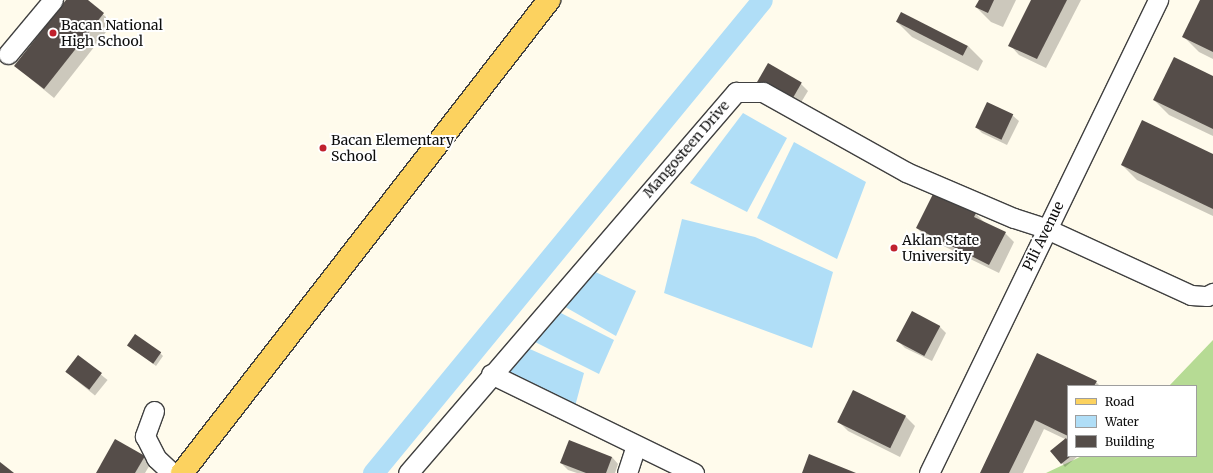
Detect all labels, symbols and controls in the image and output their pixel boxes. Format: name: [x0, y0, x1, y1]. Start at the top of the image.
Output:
place label: Bacan National High School: [61, 17, 163, 50]
marker: Bacan National High School: [48, 28, 58, 38]
street label: Mangosteen Drive: [639, 97, 733, 201]
place label: Bacan Elementary School: [331, 132, 454, 164]
marker: Bacan Elementary School: [318, 143, 328, 153]
street label: Pili Avenue: [1019, 199, 1067, 273]
place label: Aklan State University: [902, 232, 979, 264]
marker: Aklan State University: [889, 243, 899, 253]
legend: [1067, 385, 1197, 457]
text: Road: [1105, 394, 1134, 409]
text: Water: [1105, 414, 1139, 429]
text: Building: [1105, 434, 1154, 449]

